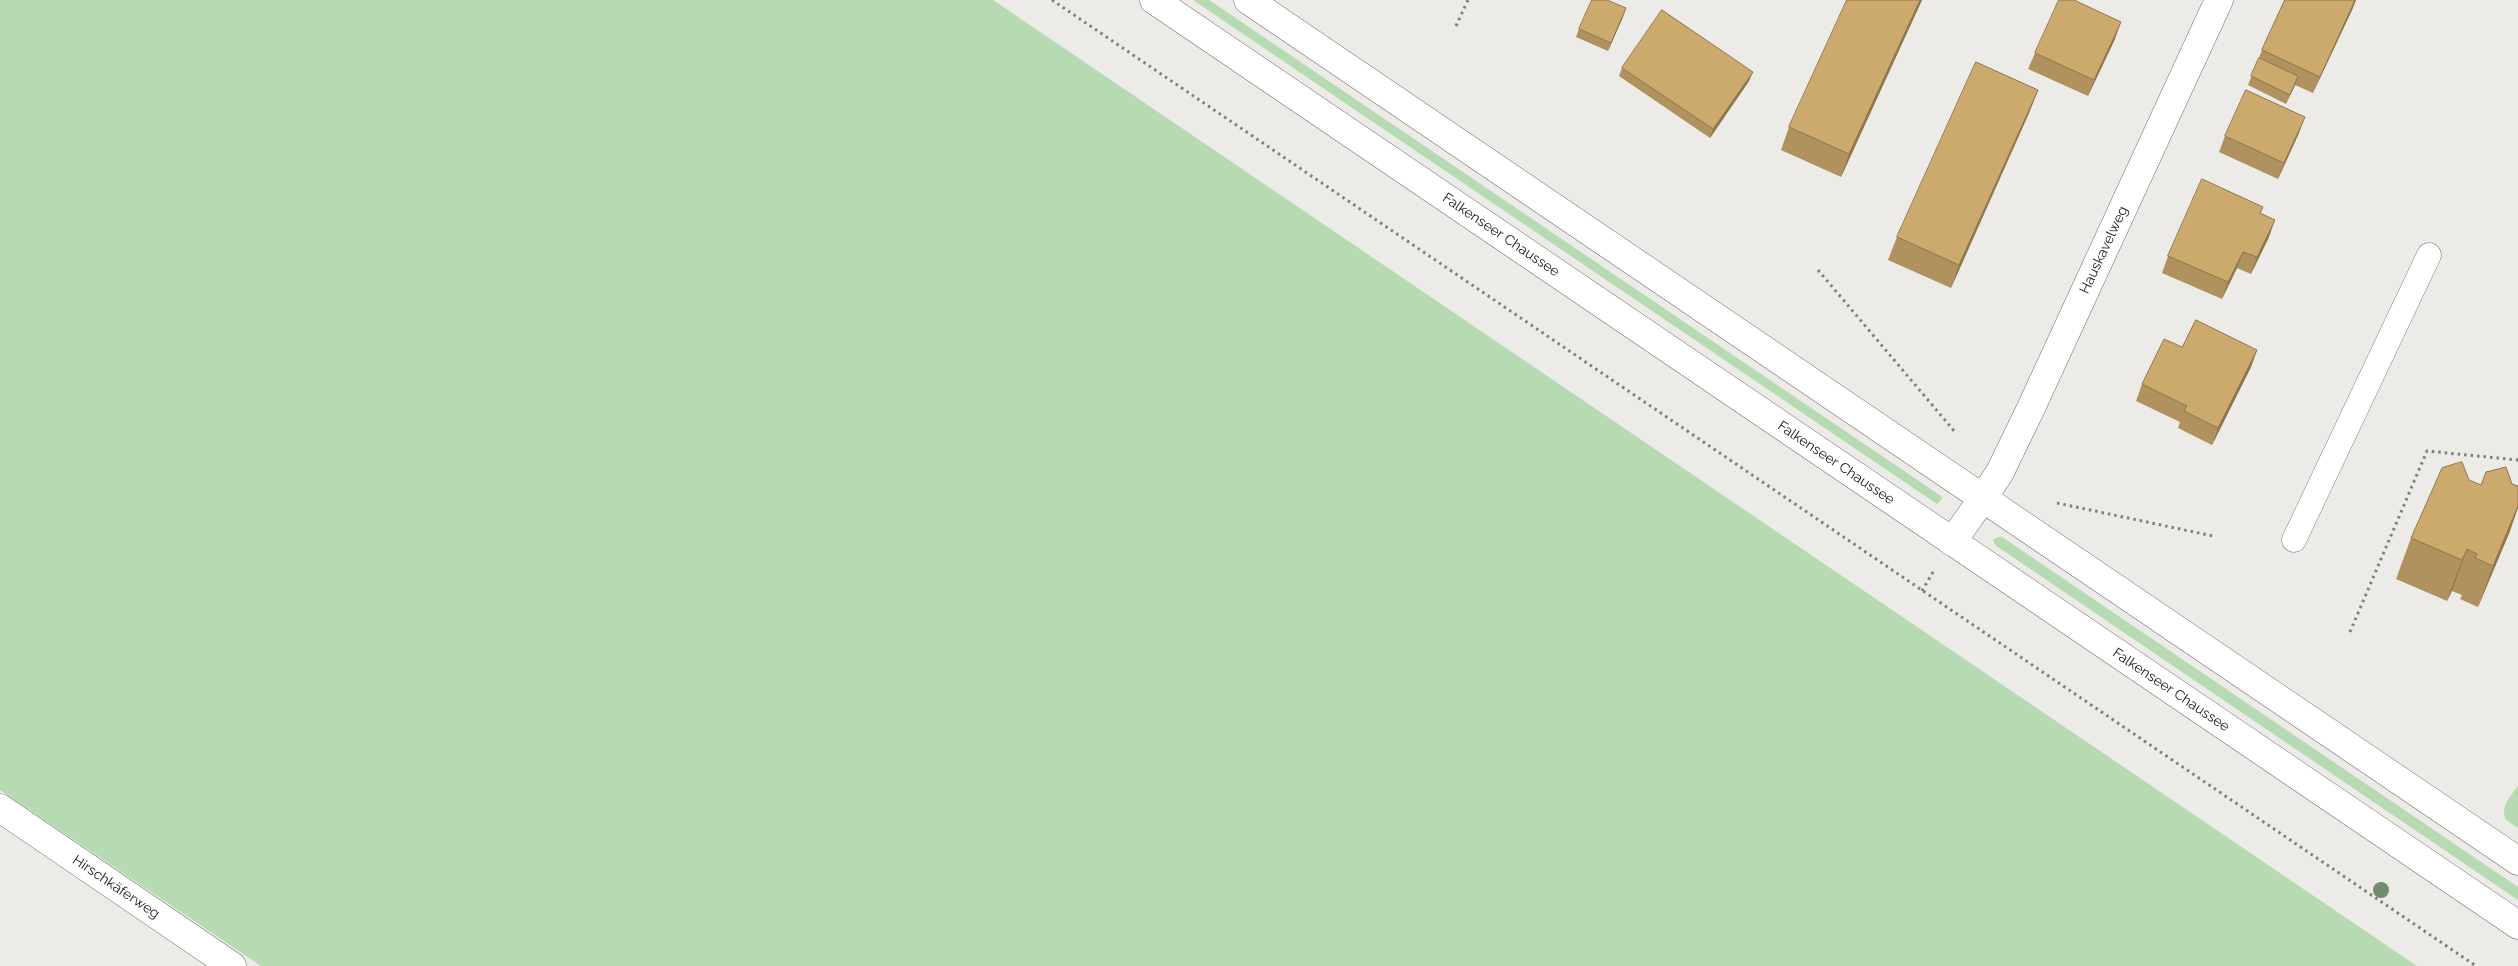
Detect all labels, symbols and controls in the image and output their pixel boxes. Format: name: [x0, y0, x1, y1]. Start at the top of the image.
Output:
street label: Falkenseer Chaussee: [1439, 190, 1563, 280]
street label: Hauskavelweg: [2076, 204, 2132, 296]
street label: Falkenseer Chaussee: [1774, 418, 1898, 508]
street label: Falkenseer Chaussee: [2109, 645, 2233, 735]
street label: Hirschkäferweg: [69, 852, 163, 922]

